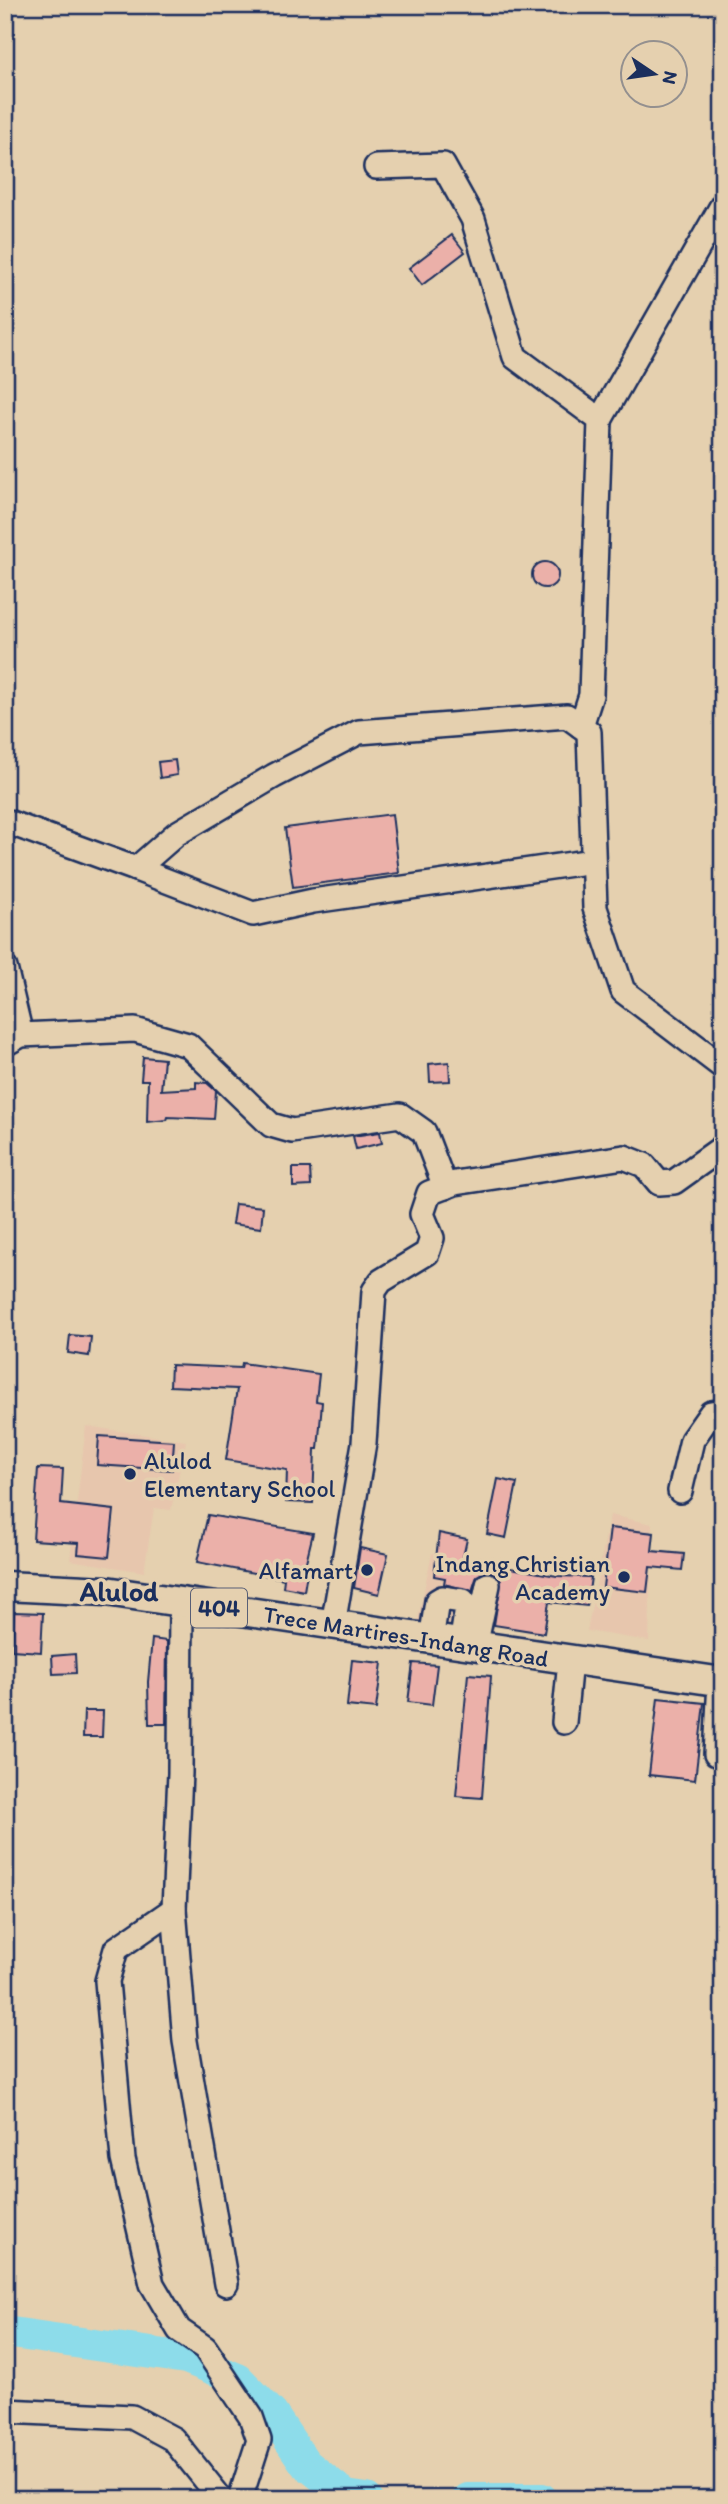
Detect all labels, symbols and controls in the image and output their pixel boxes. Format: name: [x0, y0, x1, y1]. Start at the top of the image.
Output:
north arrow: [620, 38, 690, 108]
text: N: [657, 69, 683, 87]
place label: Alulod Elementary School: [144, 1446, 336, 1503]
marker: Alulod Elementary School: [122, 1466, 138, 1482]
place label: Indang Christian Academy: [436, 1549, 610, 1606]
place label: Alfamart: [259, 1556, 353, 1585]
marker: Alfamart: [359, 1562, 375, 1578]
marker: Indang Christian Academy: [616, 1569, 632, 1585]
district label: Alulod: [79, 1574, 159, 1608]
road number: 404: [191, 1588, 247, 1628]
street label: Trece Martires-Indang Road: [261, 1599, 551, 1673]

